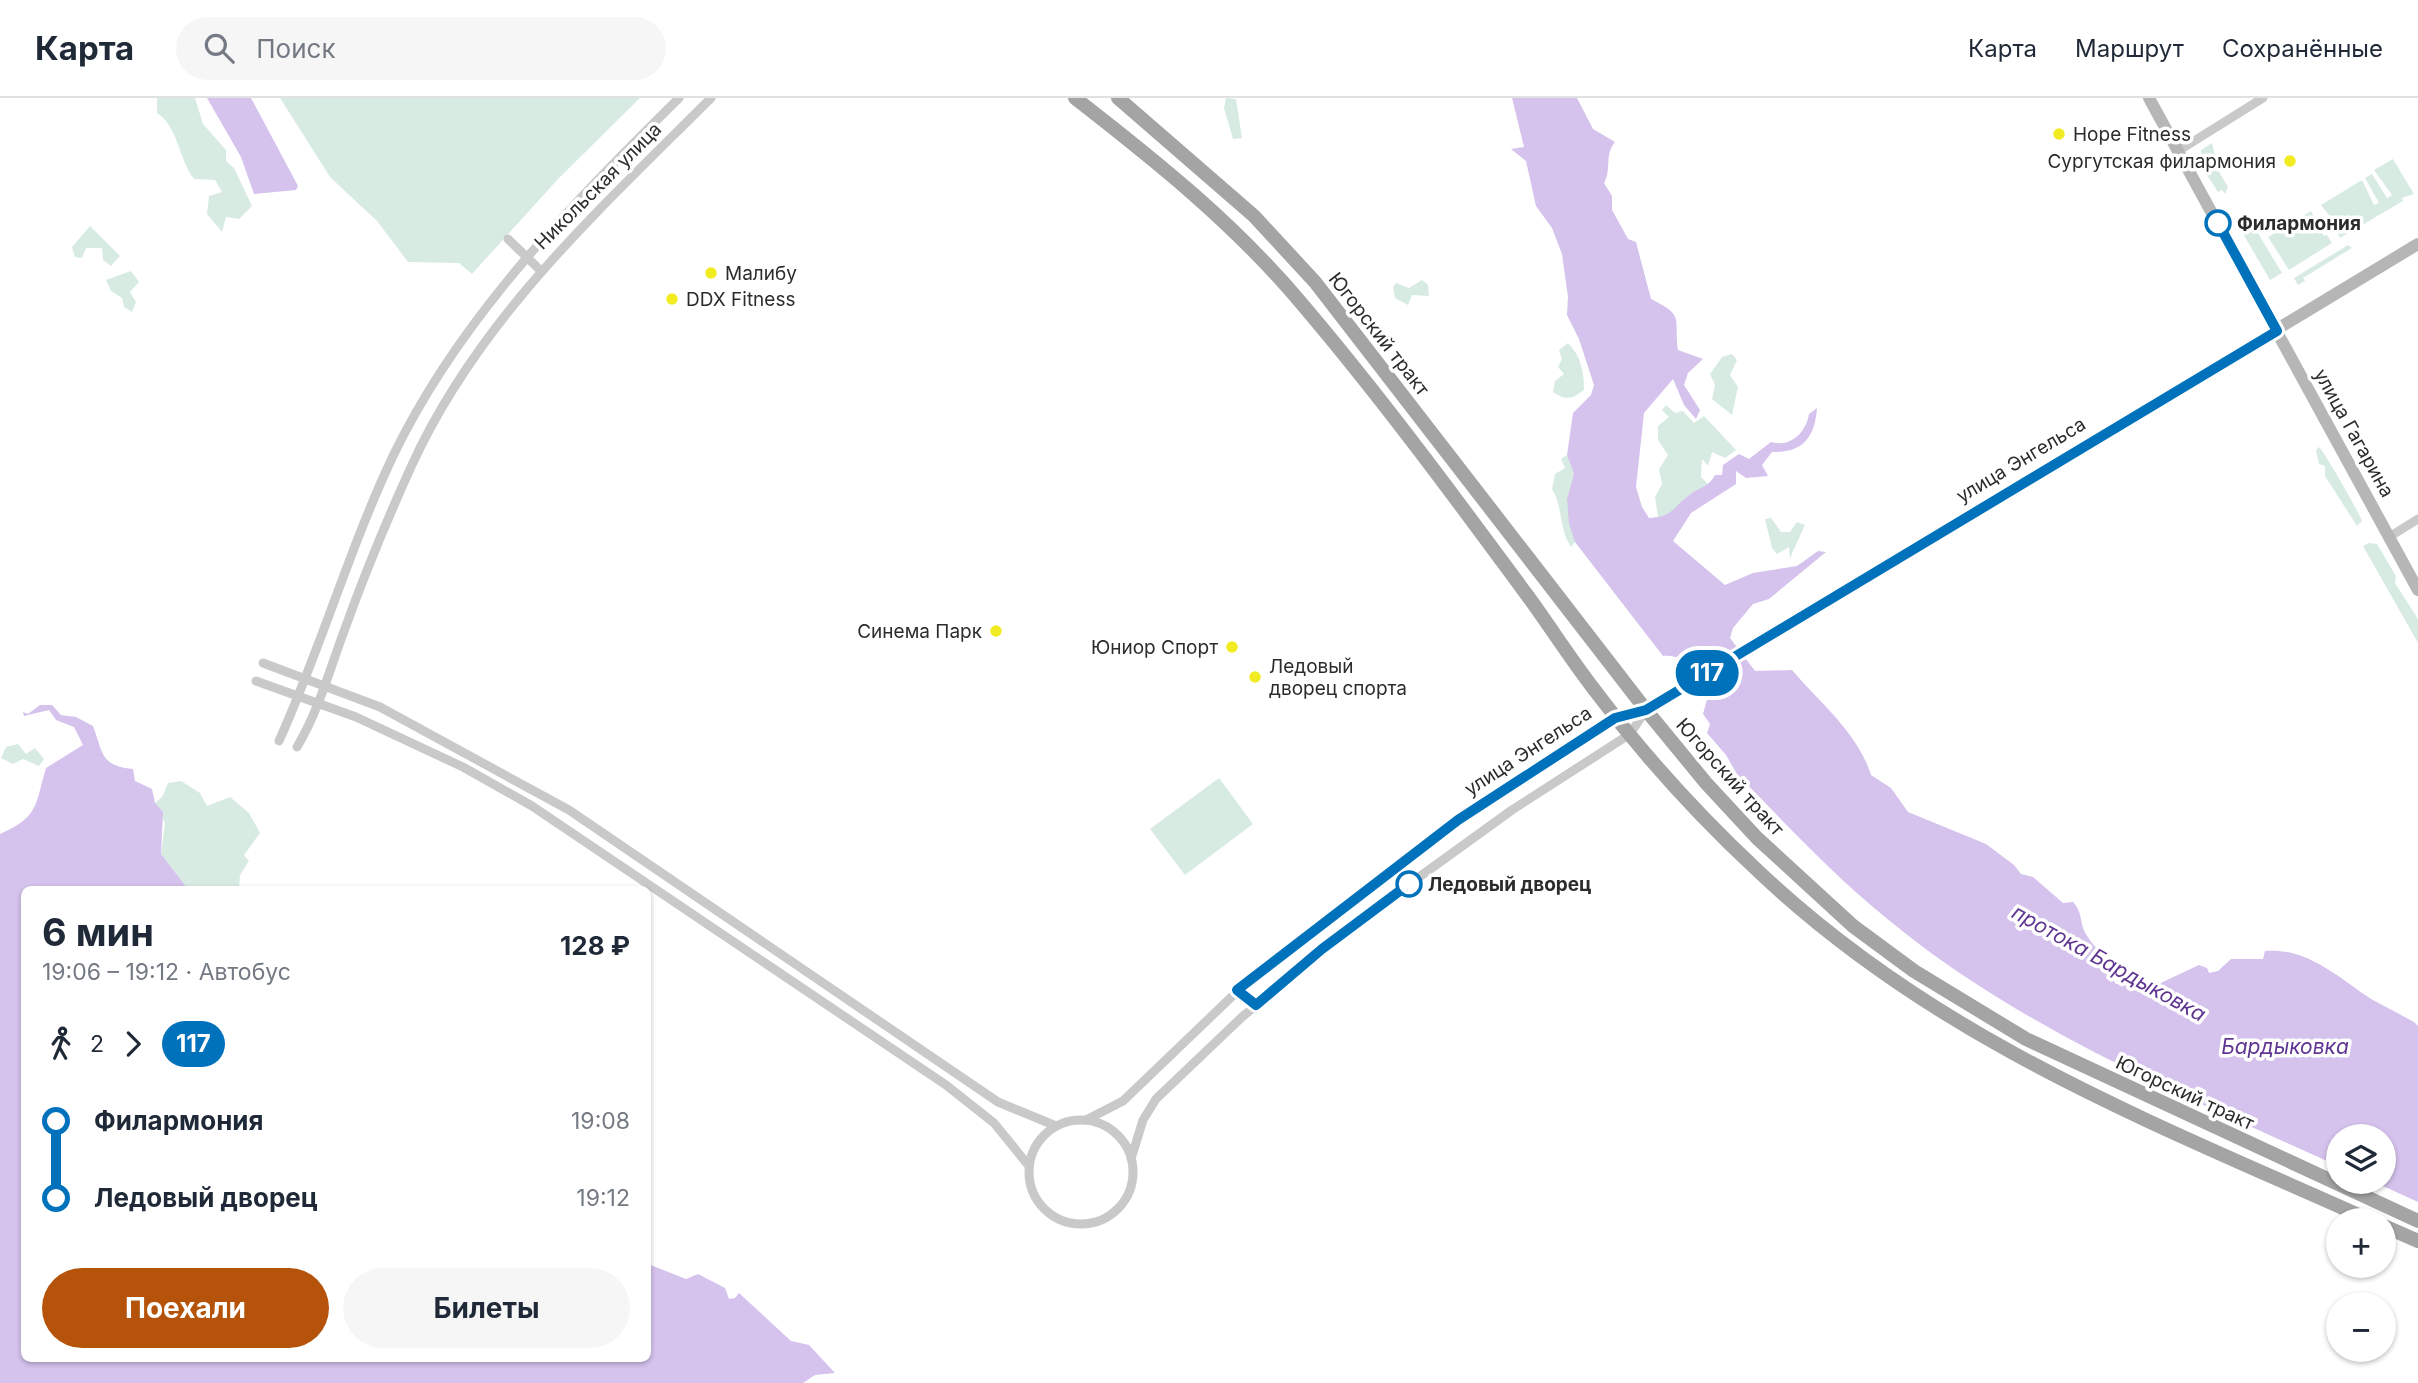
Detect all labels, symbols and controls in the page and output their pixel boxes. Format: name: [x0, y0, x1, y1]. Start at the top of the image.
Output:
search box: [176, 17, 666, 80]
text: Карта: [35, 28, 134, 68]
icon: search: [200, 29, 238, 67]
text: Поиск: [256, 33, 335, 64]
text: Карта: [1968, 34, 2037, 63]
text: Маршрут: [2075, 34, 2184, 63]
text: Сохранённые: [2222, 34, 2383, 63]
street label: Никольская улица: [530, 118, 666, 254]
place label: Hope Fitness: [2073, 123, 2191, 146]
marker: Hope Fitness: [2051, 126, 2067, 142]
place label: Сургутская филармония: [2047, 150, 2276, 173]
marker: Сургутская филармония: [2282, 153, 2298, 169]
marker: Филармония: [2205, 210, 2231, 236]
place label: Филармония: [2237, 212, 2361, 235]
place label: Малибу: [725, 262, 797, 285]
marker: Малибу: [703, 265, 719, 281]
street label: Югорский тракт: [1324, 268, 1434, 400]
place label: DDX Fitness: [686, 288, 795, 311]
marker: DDX Fitness: [664, 291, 680, 307]
street label: улица Гагарина: [2309, 365, 2399, 501]
street label: улица Энгельса: [1952, 412, 2090, 508]
place label: Синема Парк: [857, 620, 983, 643]
marker: Синема Парк: [988, 623, 1004, 639]
place label: Юниор Спорт: [1091, 636, 1218, 659]
marker: Юниор Спорт: [1224, 639, 1240, 655]
line badge: 117: [1667, 650, 1747, 696]
place label: Ледовый дворец спорта: [1269, 655, 1407, 700]
text: 117: [1690, 658, 1724, 687]
marker: Ледовый дворец спорта: [1247, 669, 1263, 685]
street label: улица Энгельса: [1460, 701, 1596, 801]
street label: Югорский тракт: [1671, 714, 1789, 841]
marker: Ледовый дворец: [1396, 871, 1422, 897]
place label: Ледовый дворец: [1428, 873, 1592, 896]
water label: протока Бардыковка: [2008, 899, 2210, 1027]
text: 6 мин: [42, 909, 154, 955]
text: 128 ₽: [560, 930, 630, 961]
text: 19:06 – 19:12 · Автобус: [42, 958, 291, 986]
icon: walk: [42, 1025, 80, 1063]
icon: forward: [114, 1025, 152, 1063]
text: 117: [176, 1029, 211, 1058]
text: 2: [90, 1030, 104, 1058]
water label: Бардыковка: [2221, 1034, 2349, 1059]
street label: Югорский тракт: [2112, 1051, 2258, 1135]
text: Филармония: [94, 1105, 264, 1136]
text: 19:08: [571, 1107, 630, 1135]
map controls: [2326, 1124, 2396, 1362]
button: layers: [2326, 1124, 2396, 1194]
text: Ледовый дворец: [94, 1182, 318, 1213]
text: 19:12: [576, 1184, 630, 1212]
button: +: [2326, 1208, 2396, 1278]
button: Поехали: [42, 1268, 329, 1348]
button: Билеты: [343, 1268, 630, 1348]
button: −: [2326, 1292, 2396, 1362]

